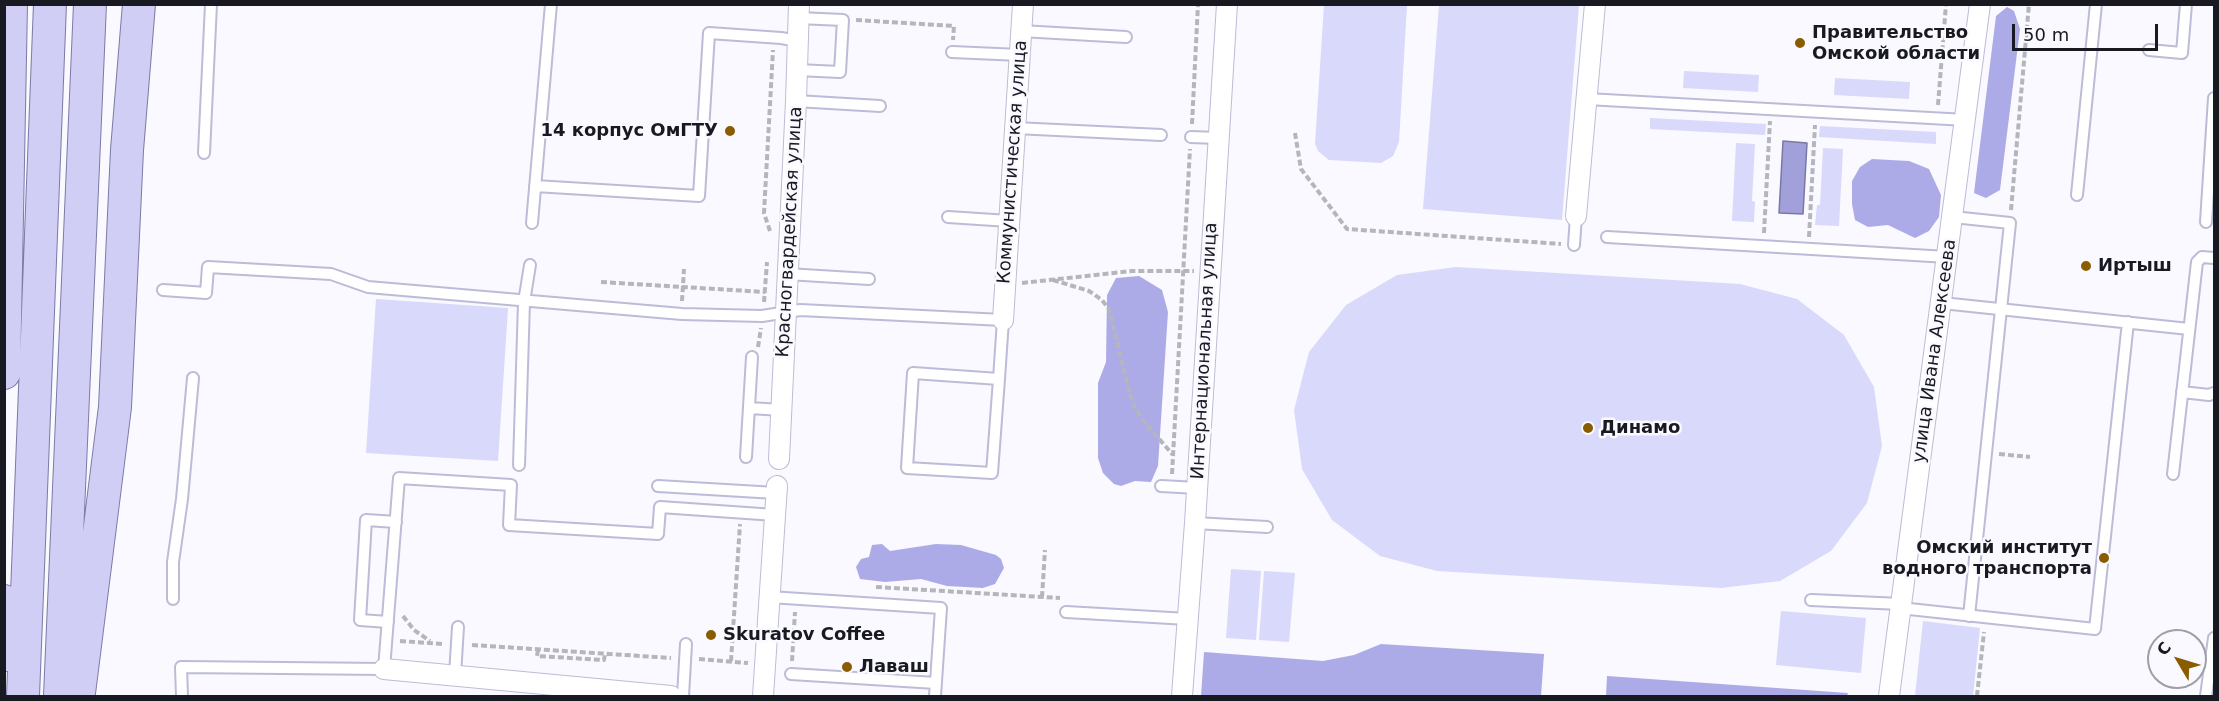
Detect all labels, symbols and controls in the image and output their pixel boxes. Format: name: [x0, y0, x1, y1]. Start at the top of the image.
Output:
scale bar: [2015, 12, 2160, 50]
place label: Правительство Омской области: [1812, 22, 1980, 64]
text: 50 m: [2023, 24, 2069, 45]
marker: Правительство Омской области: [1793, 36, 1807, 50]
street label: Коммунистическая улица: [994, 39, 1032, 285]
street label: Красногвардейская улица: [773, 106, 807, 358]
place label: 14 корпус ОмГТУ: [540, 120, 718, 142]
marker: 14 корпус ОмГТУ: [723, 124, 737, 138]
street label: Интернациональная улица: [1187, 222, 1223, 480]
street label: улица Ивана Алексеева: [1909, 238, 1961, 464]
place label: Иртыш: [2098, 255, 2172, 277]
marker: Иртыш: [2079, 259, 2093, 273]
place label: Динамо: [1600, 417, 1680, 439]
marker: Динамо: [1581, 421, 1595, 435]
place label: Омский институт водного транспорта: [1882, 537, 2092, 580]
marker: Омский институт водного транспорта: [2097, 551, 2111, 565]
place label: Skuratov Coffee: [723, 624, 885, 646]
marker: Skuratov Coffee: [704, 628, 718, 642]
north arrow: [2147, 629, 2207, 689]
text: С: [2153, 638, 2175, 659]
place label: Лаваш: [859, 656, 929, 678]
marker: Лаваш: [840, 660, 854, 674]

